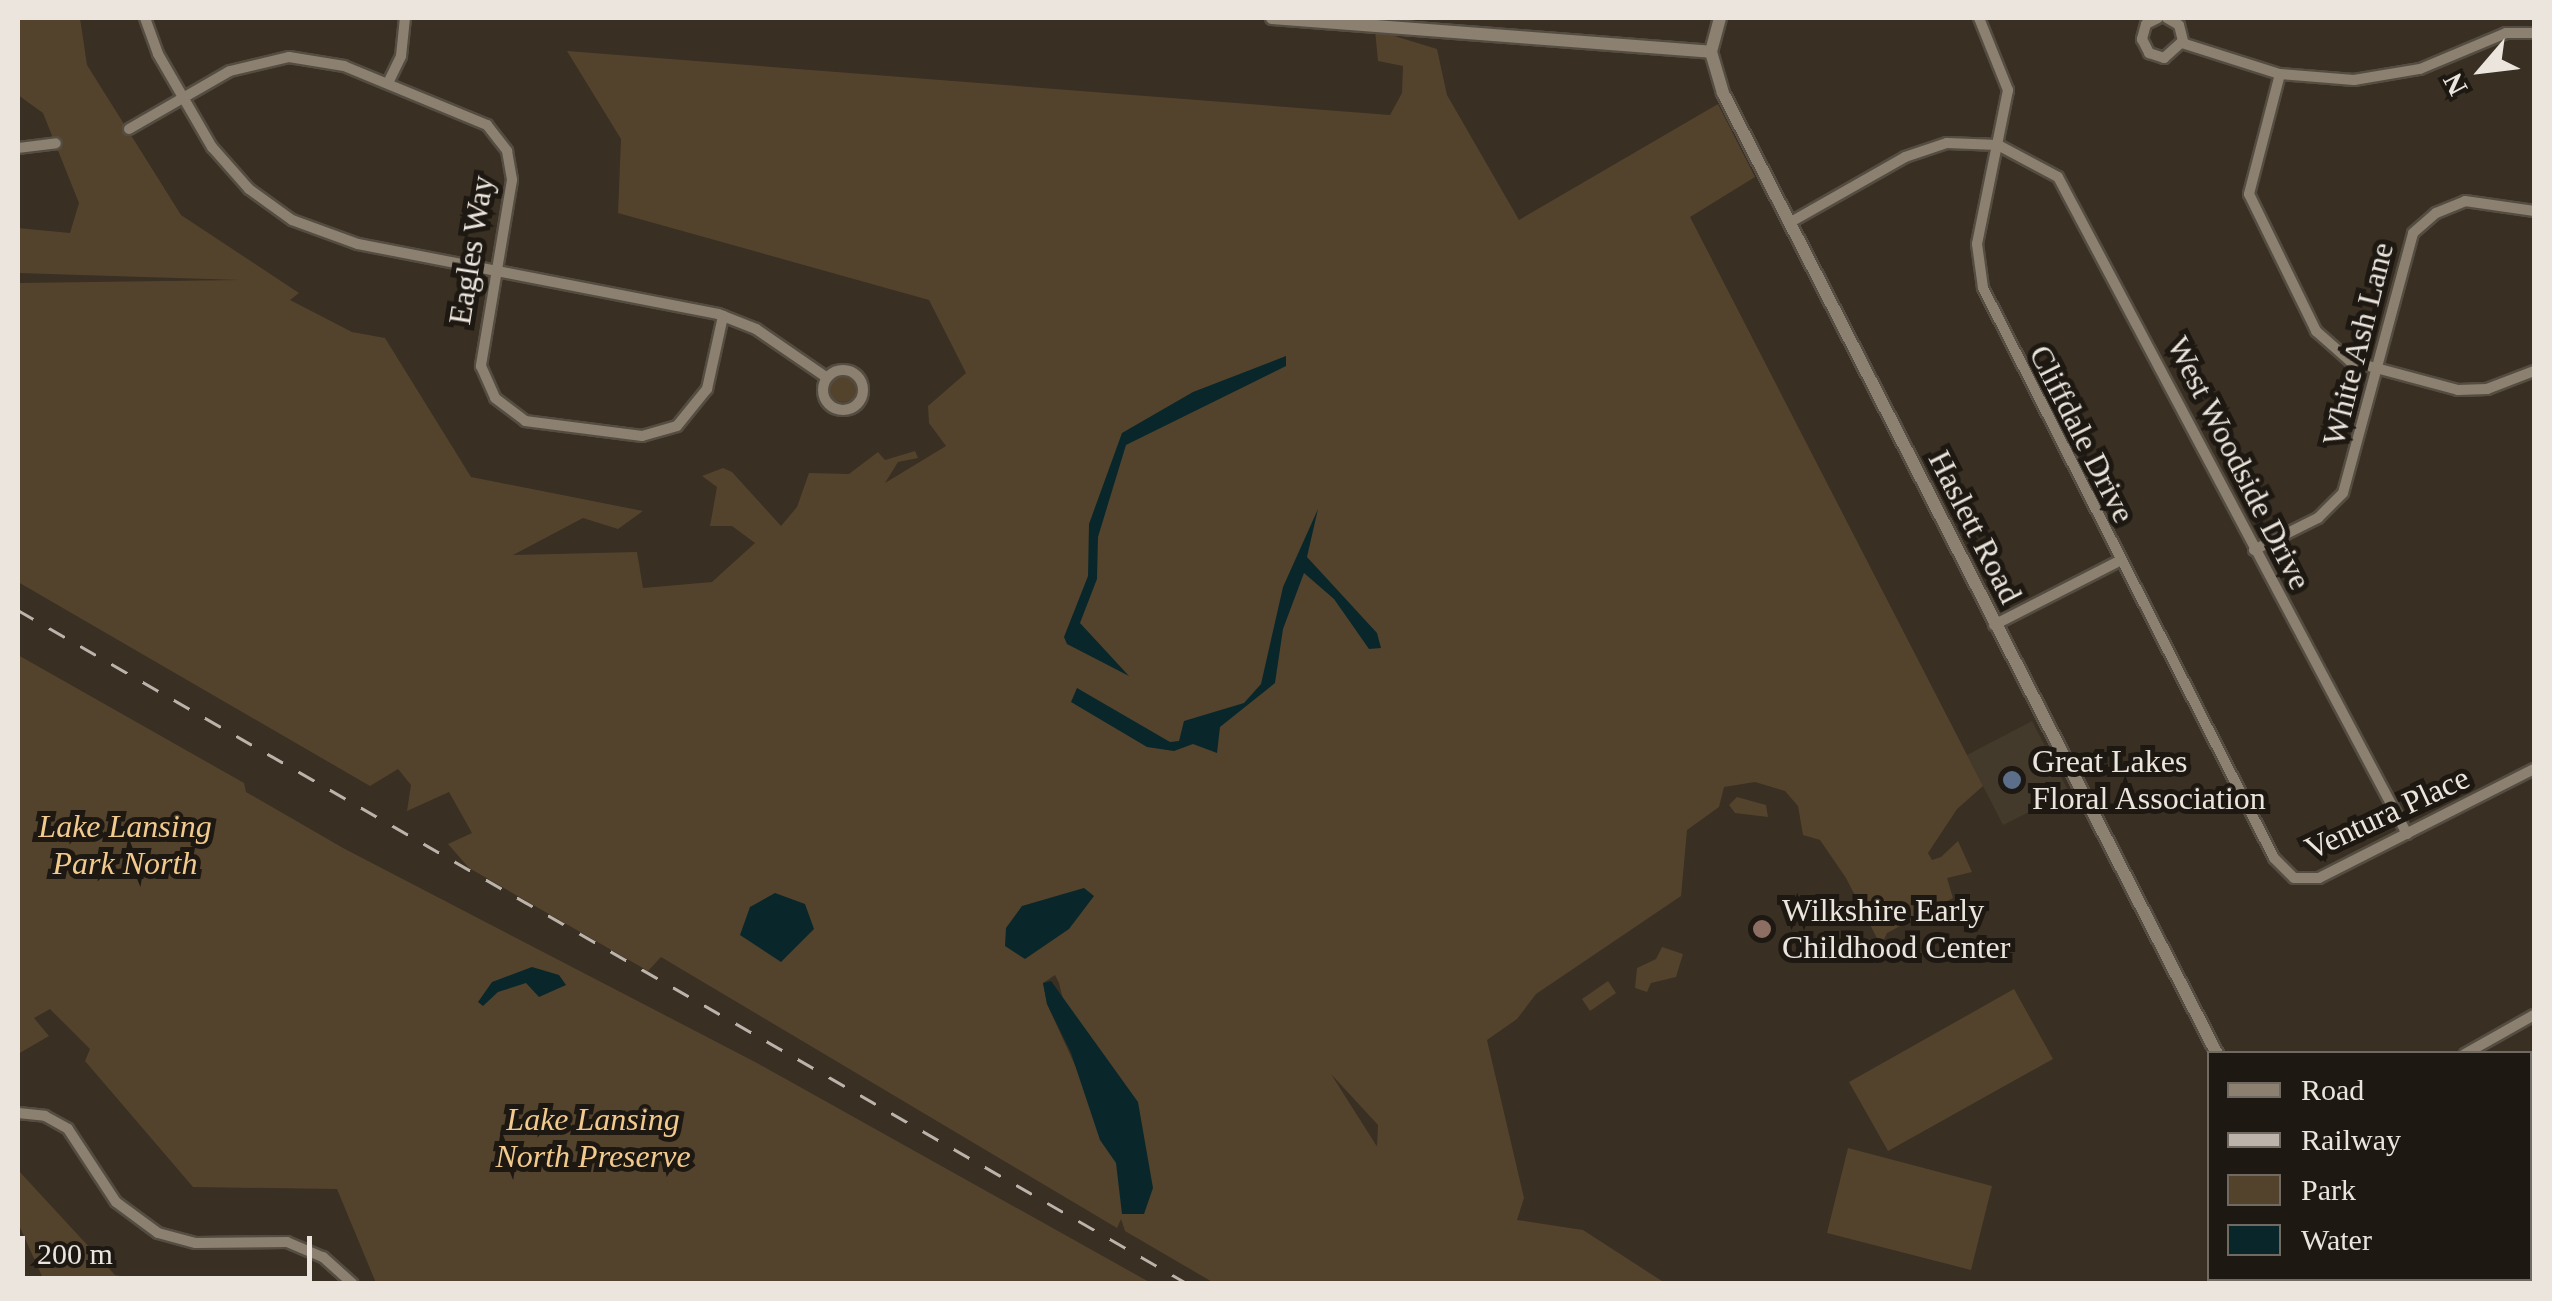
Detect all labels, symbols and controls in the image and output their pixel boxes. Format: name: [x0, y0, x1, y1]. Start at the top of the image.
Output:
north arrow: [2432, 20, 2532, 120]
text: N: [2437, 68, 2474, 101]
street label: Eagles Way: [440, 172, 502, 328]
street label: White Ash Lane: [2314, 238, 2402, 450]
street label: West Woodside Drive: [2159, 330, 2319, 596]
street label: Cliffdale Drive: [2021, 339, 2143, 529]
street label: Haslett Road: [1920, 444, 2030, 610]
place label: Great Lakes Floral Association: [2032, 743, 2268, 818]
street label: Ventura Place: [2299, 758, 2475, 868]
marker: Great Lakes Floral Association: [2001, 769, 2023, 791]
park label: Lake Lansing Park North: [38, 808, 212, 883]
place label: Wilkshire Early Childhood Center: [1782, 892, 2010, 967]
marker: Wilkshire Early Childhood Center: [1751, 918, 1773, 940]
legend: [2207, 1051, 2532, 1281]
text: Road: [2301, 1073, 2364, 1106]
park label: Lake Lansing North Preserve: [495, 1101, 691, 1176]
text: Railway: [2301, 1123, 2401, 1156]
text: Park: [2301, 1173, 2356, 1206]
scale bar: [25, 1216, 318, 1278]
text: Water: [2301, 1223, 2372, 1256]
text: 200 m: [37, 1237, 113, 1270]

